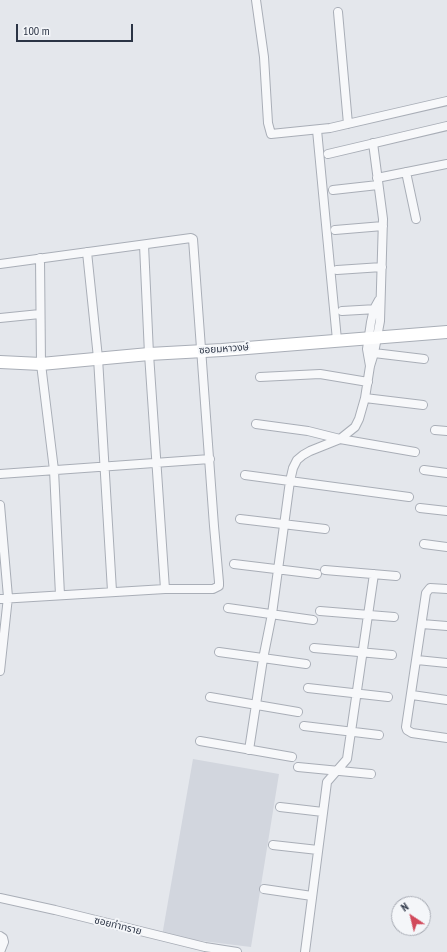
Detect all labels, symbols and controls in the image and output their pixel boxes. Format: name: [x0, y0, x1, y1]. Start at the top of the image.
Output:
scale bar: [18, 16, 135, 42]
text: 100 m: [23, 23, 50, 38]
street label: ซอยมหาวงษ์: [199, 341, 249, 357]
north arrow: [391, 896, 431, 936]
text: N: [398, 900, 411, 914]
street label: ซอยท่าทราย: [93, 914, 143, 938]

